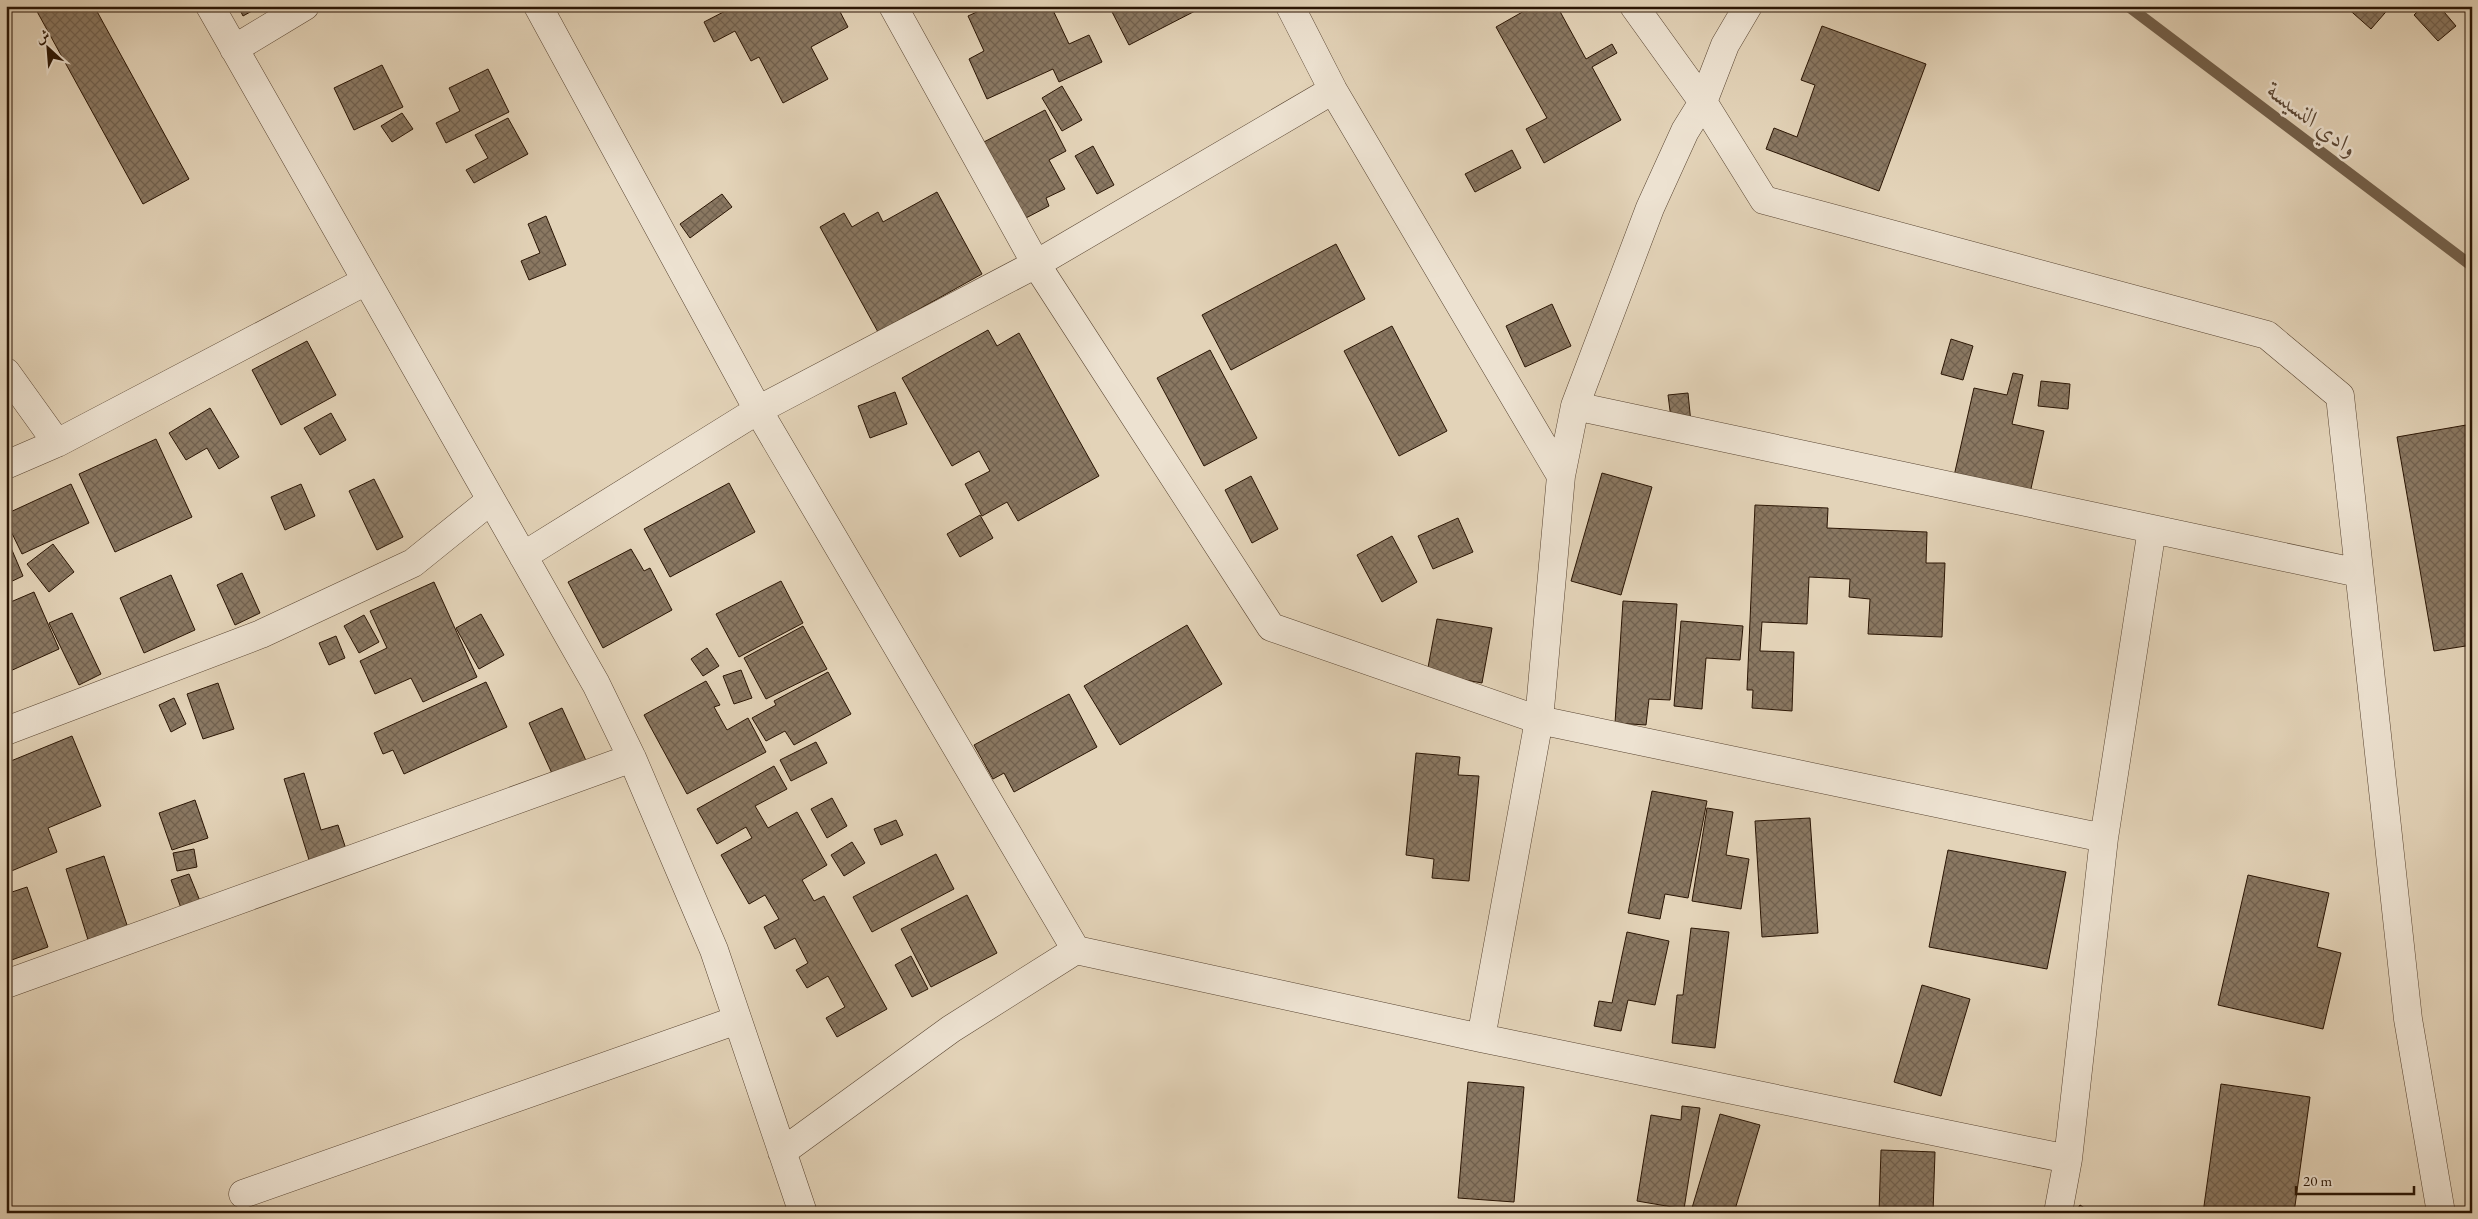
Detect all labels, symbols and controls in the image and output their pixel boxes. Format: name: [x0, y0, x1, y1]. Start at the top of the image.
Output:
north arrow: [22, 22, 72, 72]
text: ش: [32, 25, 53, 47]
water label: وادي النسيسة: [2257, 73, 2365, 167]
scale bar: [2296, 1164, 2413, 1196]
text: 20 m: [2303, 1171, 2332, 1190]

